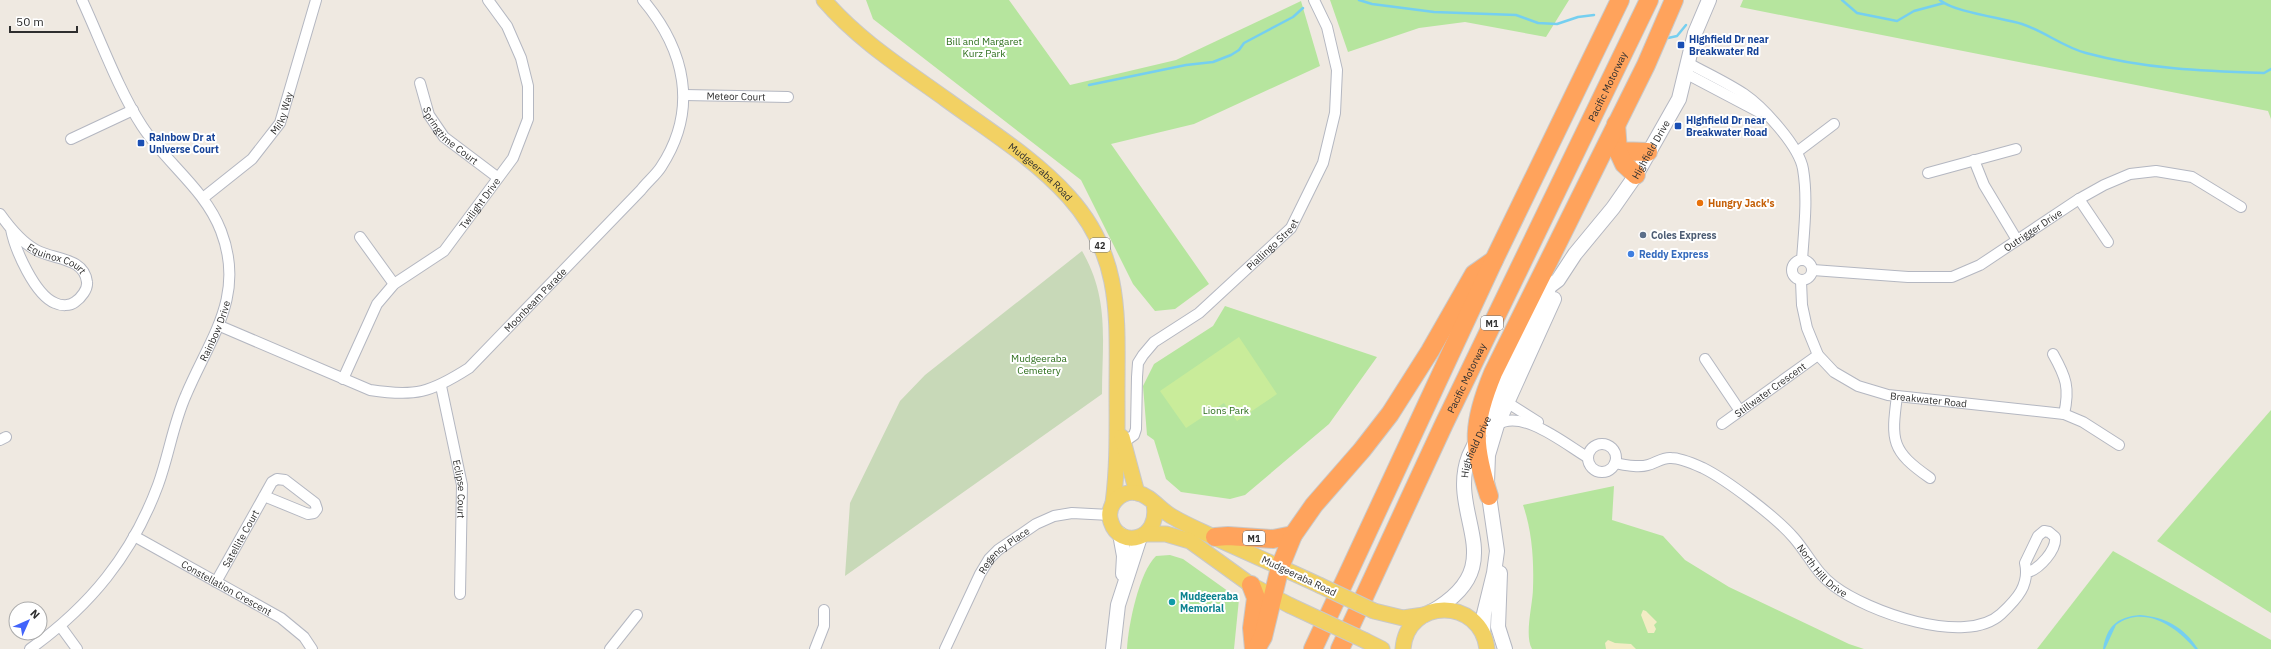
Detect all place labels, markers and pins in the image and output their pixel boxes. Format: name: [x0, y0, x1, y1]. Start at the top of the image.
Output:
place label: Highfield Dr near Breakwater Rd: [1689, 33, 1769, 58]
marker: Highfield Dr near Breakwater Rd: [1676, 40, 1686, 50]
place label: Highfield Dr near Breakwater Road: [1686, 114, 1767, 139]
marker: Highfield Dr near Breakwater Road: [1673, 121, 1683, 131]
place label: Rainbow Dr at Universe Court: [149, 131, 219, 156]
marker: Rainbow Dr at Universe Court: [136, 138, 146, 148]
place label: Hungry Jack's: [1708, 197, 1774, 210]
marker: Hungry Jack's: [1695, 198, 1705, 208]
place label: Coles Express: [1651, 229, 1717, 242]
marker: Coles Express: [1638, 230, 1648, 240]
place label: Reddy Express: [1639, 248, 1708, 261]
marker: Reddy Express: [1626, 249, 1636, 259]
place label: Mudgeeraba Memorial: [1180, 590, 1239, 615]
marker: Mudgeeraba Memorial: [1167, 597, 1177, 607]

